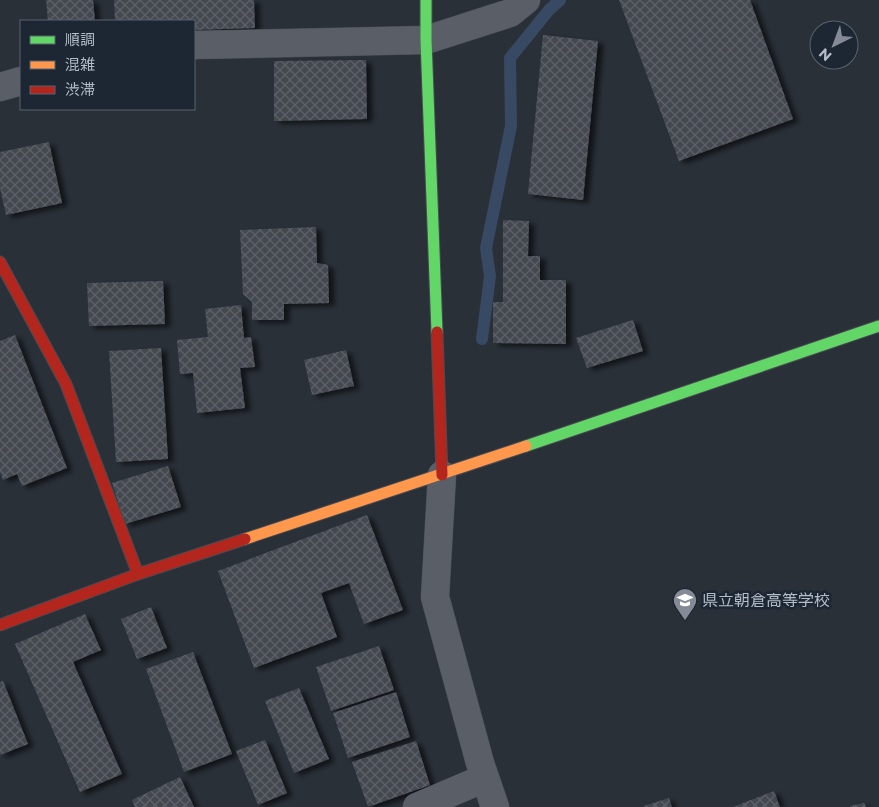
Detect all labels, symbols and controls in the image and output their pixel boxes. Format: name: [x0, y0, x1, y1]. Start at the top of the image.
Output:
legend: [20, 20, 195, 110]
north arrow: [809, 20, 859, 70]
text: 順調: [65, 30, 95, 49]
text: N: [815, 44, 836, 65]
text: 混雑: [65, 55, 95, 74]
text: 渋滞: [65, 80, 95, 99]
school or university icon: 県立朝倉高等学校: [672, 587, 698, 621]
place label: 県立朝倉高等学校: [702, 591, 830, 610]

